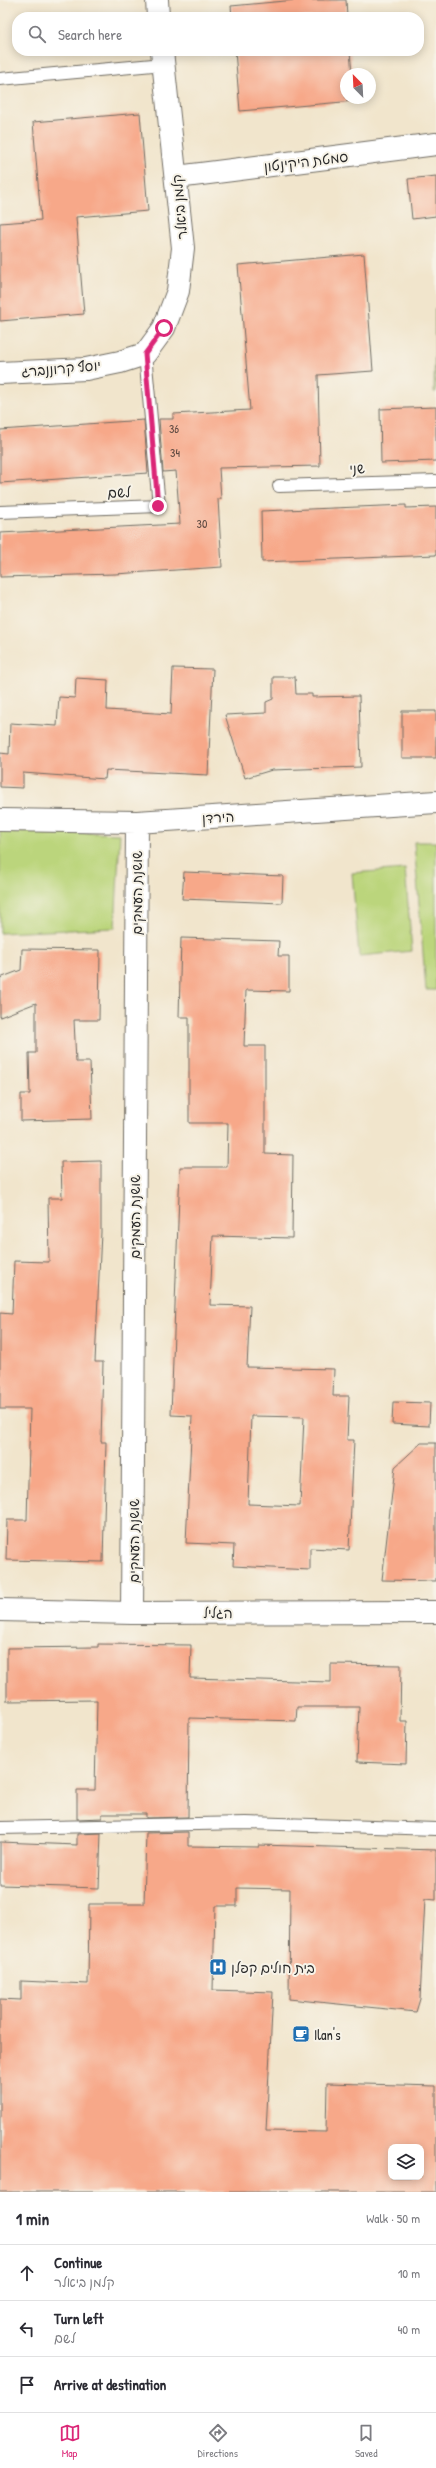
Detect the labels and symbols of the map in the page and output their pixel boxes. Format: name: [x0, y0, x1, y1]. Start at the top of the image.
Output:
north arrow: [340, 68, 376, 104]
street label: סמטת היקינטון: [263, 146, 349, 176]
street label: קלמן ביאלר: [167, 174, 191, 240]
route start: [155, 319, 173, 337]
street label: יוסף קרוננברג: [21, 355, 101, 381]
house number: 36: [169, 420, 179, 437]
house number: 34: [170, 444, 180, 461]
street label: שני: [349, 458, 365, 478]
street label: לשם: [107, 482, 131, 502]
route end: [149, 497, 167, 515]
house number: 30: [197, 515, 207, 532]
street label: הירדן: [201, 806, 235, 828]
street label: שושנת העמקים: [127, 851, 146, 935]
street label: שושנת העמקים: [125, 1175, 144, 1259]
street label: שושנת העמקים: [124, 1499, 143, 1583]
street label: הגליל: [203, 1603, 233, 1622]
hospital icon: בית חולים קפלן: [208, 1957, 228, 1977]
place label: בית חולים קפלן: [231, 1958, 315, 1977]
cafe icon: Ilan's: [291, 2024, 311, 2044]
place label: Ilan's: [314, 2025, 341, 2044]

